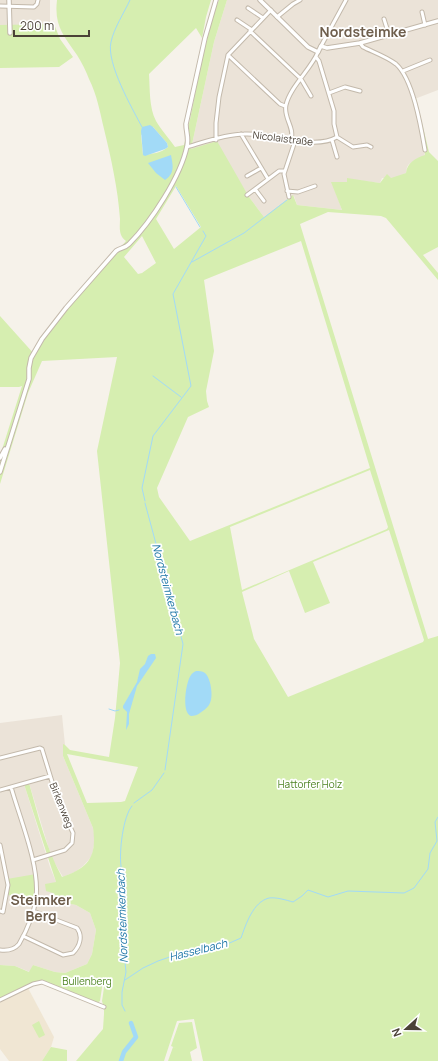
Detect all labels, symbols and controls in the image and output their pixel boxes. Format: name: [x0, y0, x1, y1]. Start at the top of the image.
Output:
scale bar: [14, 12, 89, 38]
text: 200 m: [20, 17, 54, 34]
district label: Nordsteimke: [320, 22, 406, 41]
street label: Nicolaistraße: [252, 127, 314, 149]
water label: Nordsteimkerbach: [149, 542, 188, 637]
park label: Hattorfer Holz: [278, 777, 342, 791]
street label: Birkenweg: [47, 780, 77, 830]
water label: Nordsteimkerbach: [112, 868, 131, 963]
district label: Steimker Berg: [10, 890, 72, 925]
water label: Hasselbach: [167, 935, 229, 964]
park label: Bullenberg: [62, 974, 112, 988]
north arrow: [386, 1009, 426, 1049]
text: N: [388, 1026, 405, 1039]

